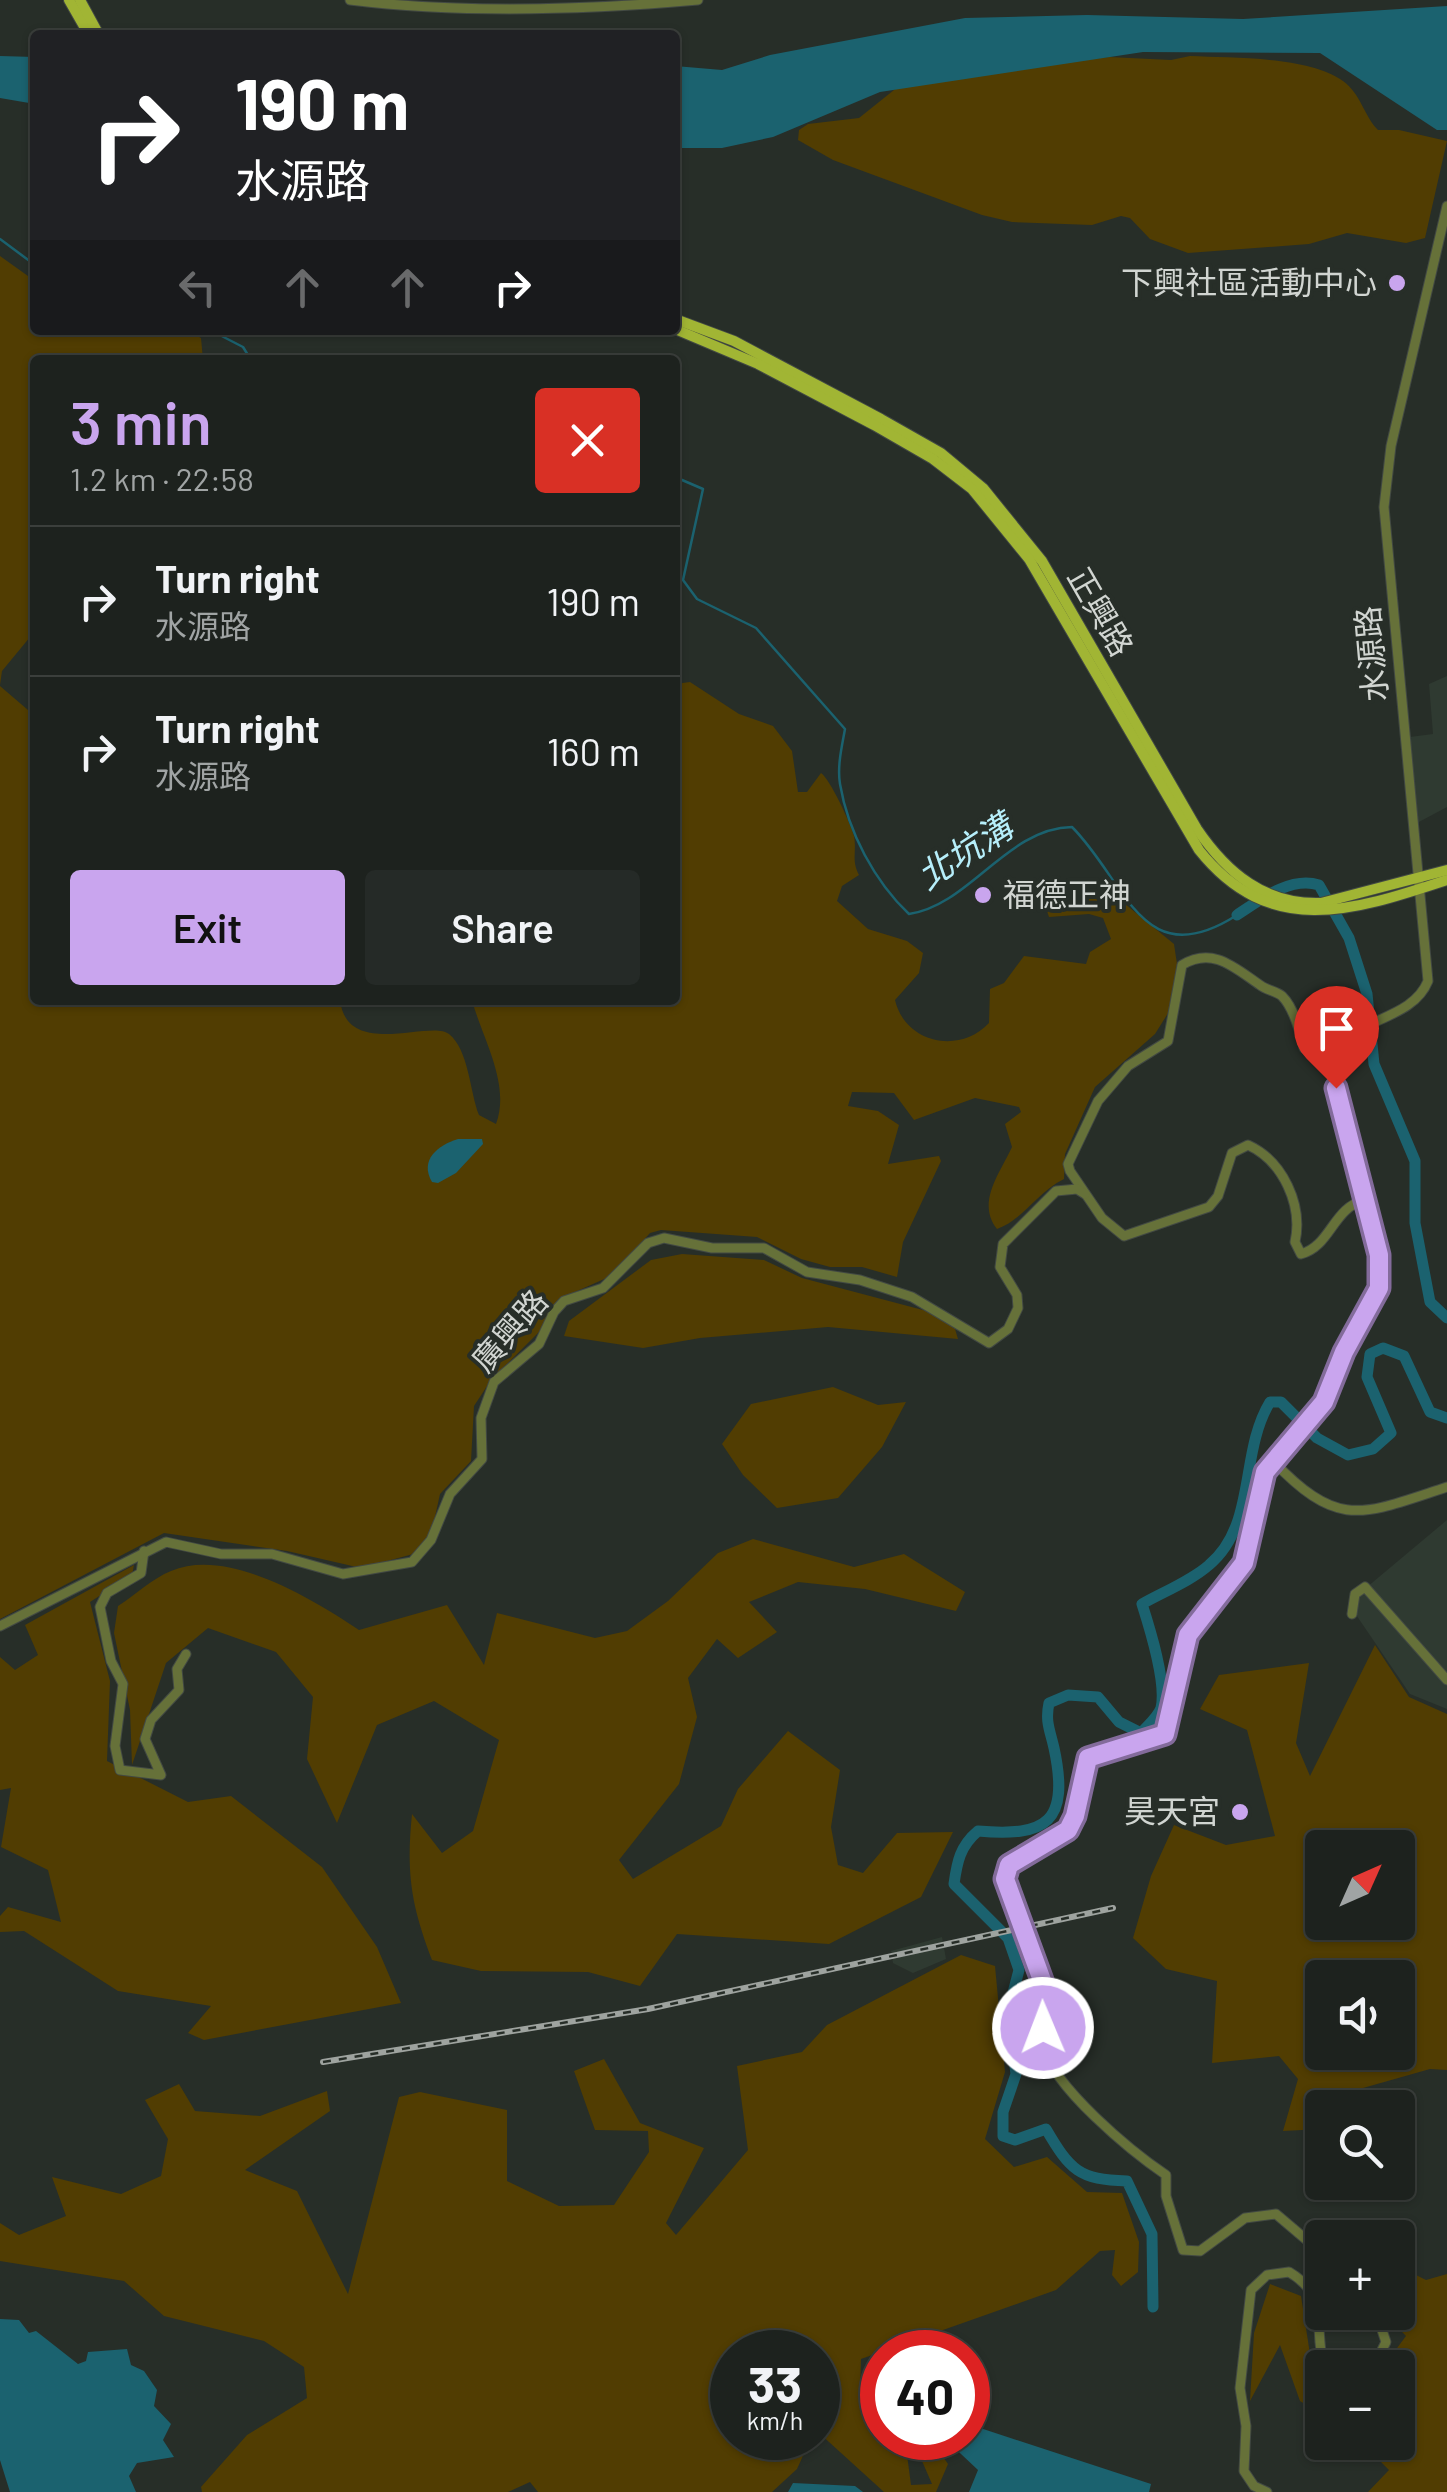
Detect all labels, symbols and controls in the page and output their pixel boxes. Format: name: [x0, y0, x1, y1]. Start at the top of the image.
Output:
text: 190 m: [235, 60, 409, 144]
icon: right: [70, 70, 200, 200]
text: 水源路: [235, 152, 370, 206]
icon: left: [170, 260, 225, 315]
icon: ahead: [275, 260, 330, 315]
icon: ahead: [380, 260, 435, 315]
icon: right: [485, 260, 540, 315]
place label: 下興社區活動中心: [1121, 262, 1377, 300]
marker: 下興社區活動中心: [1386, 272, 1408, 294]
text: 3 min: [70, 385, 212, 457]
button: close: [535, 388, 640, 493]
text: 1.2 km · 22:58: [70, 459, 254, 497]
text: Turn right: [155, 555, 320, 601]
street label: 正興路: [1061, 560, 1142, 662]
icon: right: [70, 574, 125, 629]
text: 190 m: [546, 578, 640, 624]
street label: 水源路: [1347, 605, 1393, 704]
text: 水源路: [155, 606, 251, 644]
text: Turn right: [155, 705, 320, 751]
icon: right: [70, 724, 125, 779]
text: 160 m: [547, 728, 640, 774]
text: 水源路: [155, 756, 251, 794]
water label: 北坑溝: [908, 801, 1024, 897]
button: Exit: [70, 870, 345, 985]
button: Share: [365, 870, 640, 985]
place label: 福德正神: [1003, 874, 1131, 912]
marker: 福德正神: [972, 884, 994, 906]
pin: [1294, 986, 1379, 1089]
icon: arrive: [1309, 1001, 1364, 1056]
street label: 廣興路: [463, 1281, 554, 1378]
place label: 昊天宮: [1124, 1791, 1220, 1829]
marker: 昊天宮: [1229, 1801, 1251, 1823]
north arrow: [1305, 1830, 1415, 1940]
map controls: [1305, 1830, 1415, 2460]
button: sound: [1305, 1960, 1415, 2070]
position arrow: [991, 1976, 1095, 2080]
button: search: [1305, 2090, 1415, 2200]
button: +: [1305, 2220, 1415, 2330]
speed limit sign: 40: [860, 2330, 990, 2460]
button: −: [1305, 2350, 1415, 2460]
text: 33: [748, 2353, 802, 2413]
text: km/h: [747, 2405, 803, 2435]

